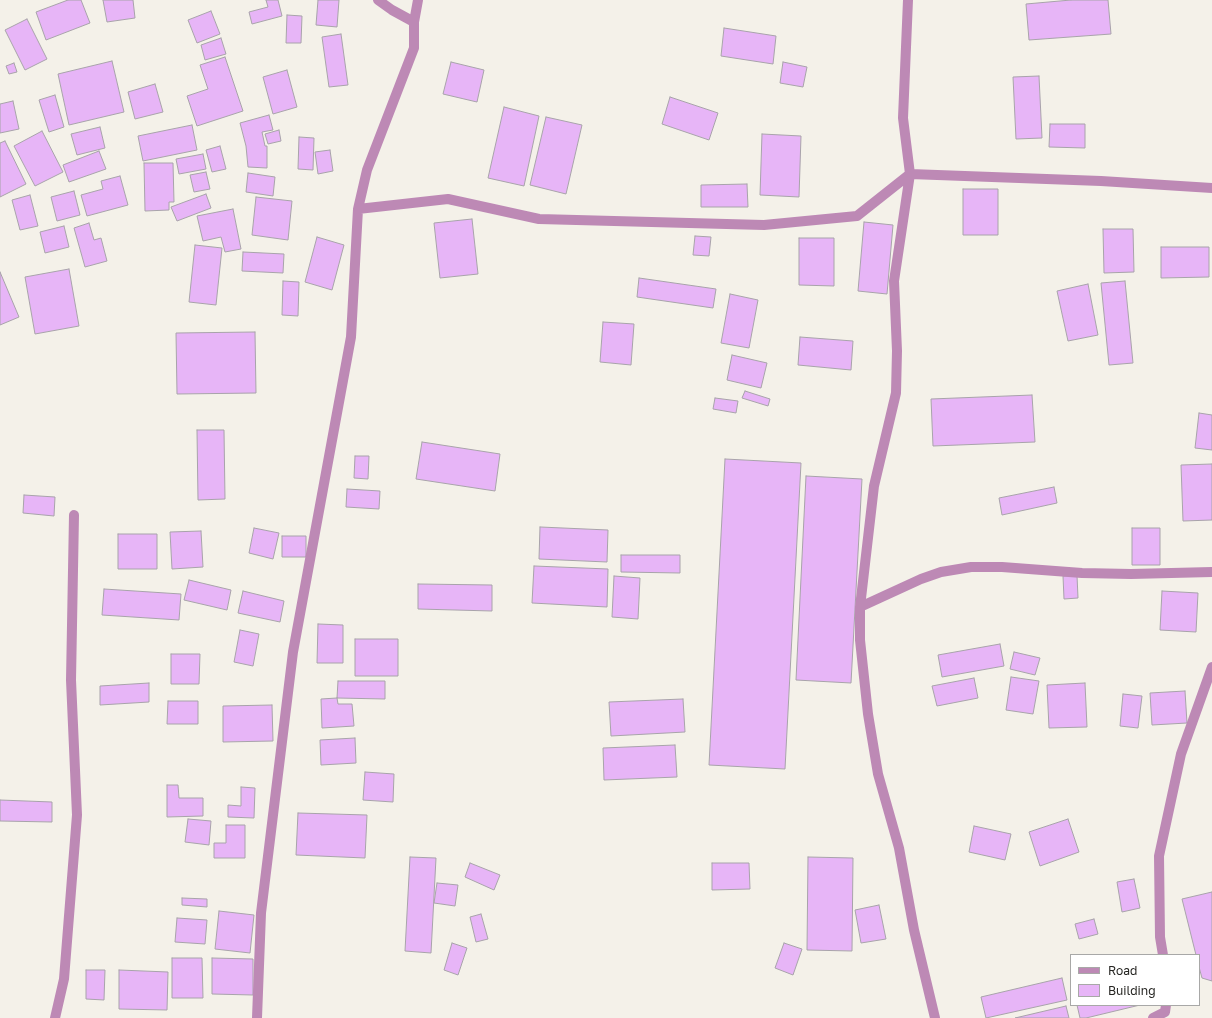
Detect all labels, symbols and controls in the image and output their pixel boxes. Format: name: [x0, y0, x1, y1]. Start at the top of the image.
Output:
legend: [1070, 954, 1200, 1006]
text: Road: [1108, 963, 1137, 978]
text: Building: [1108, 983, 1156, 998]

